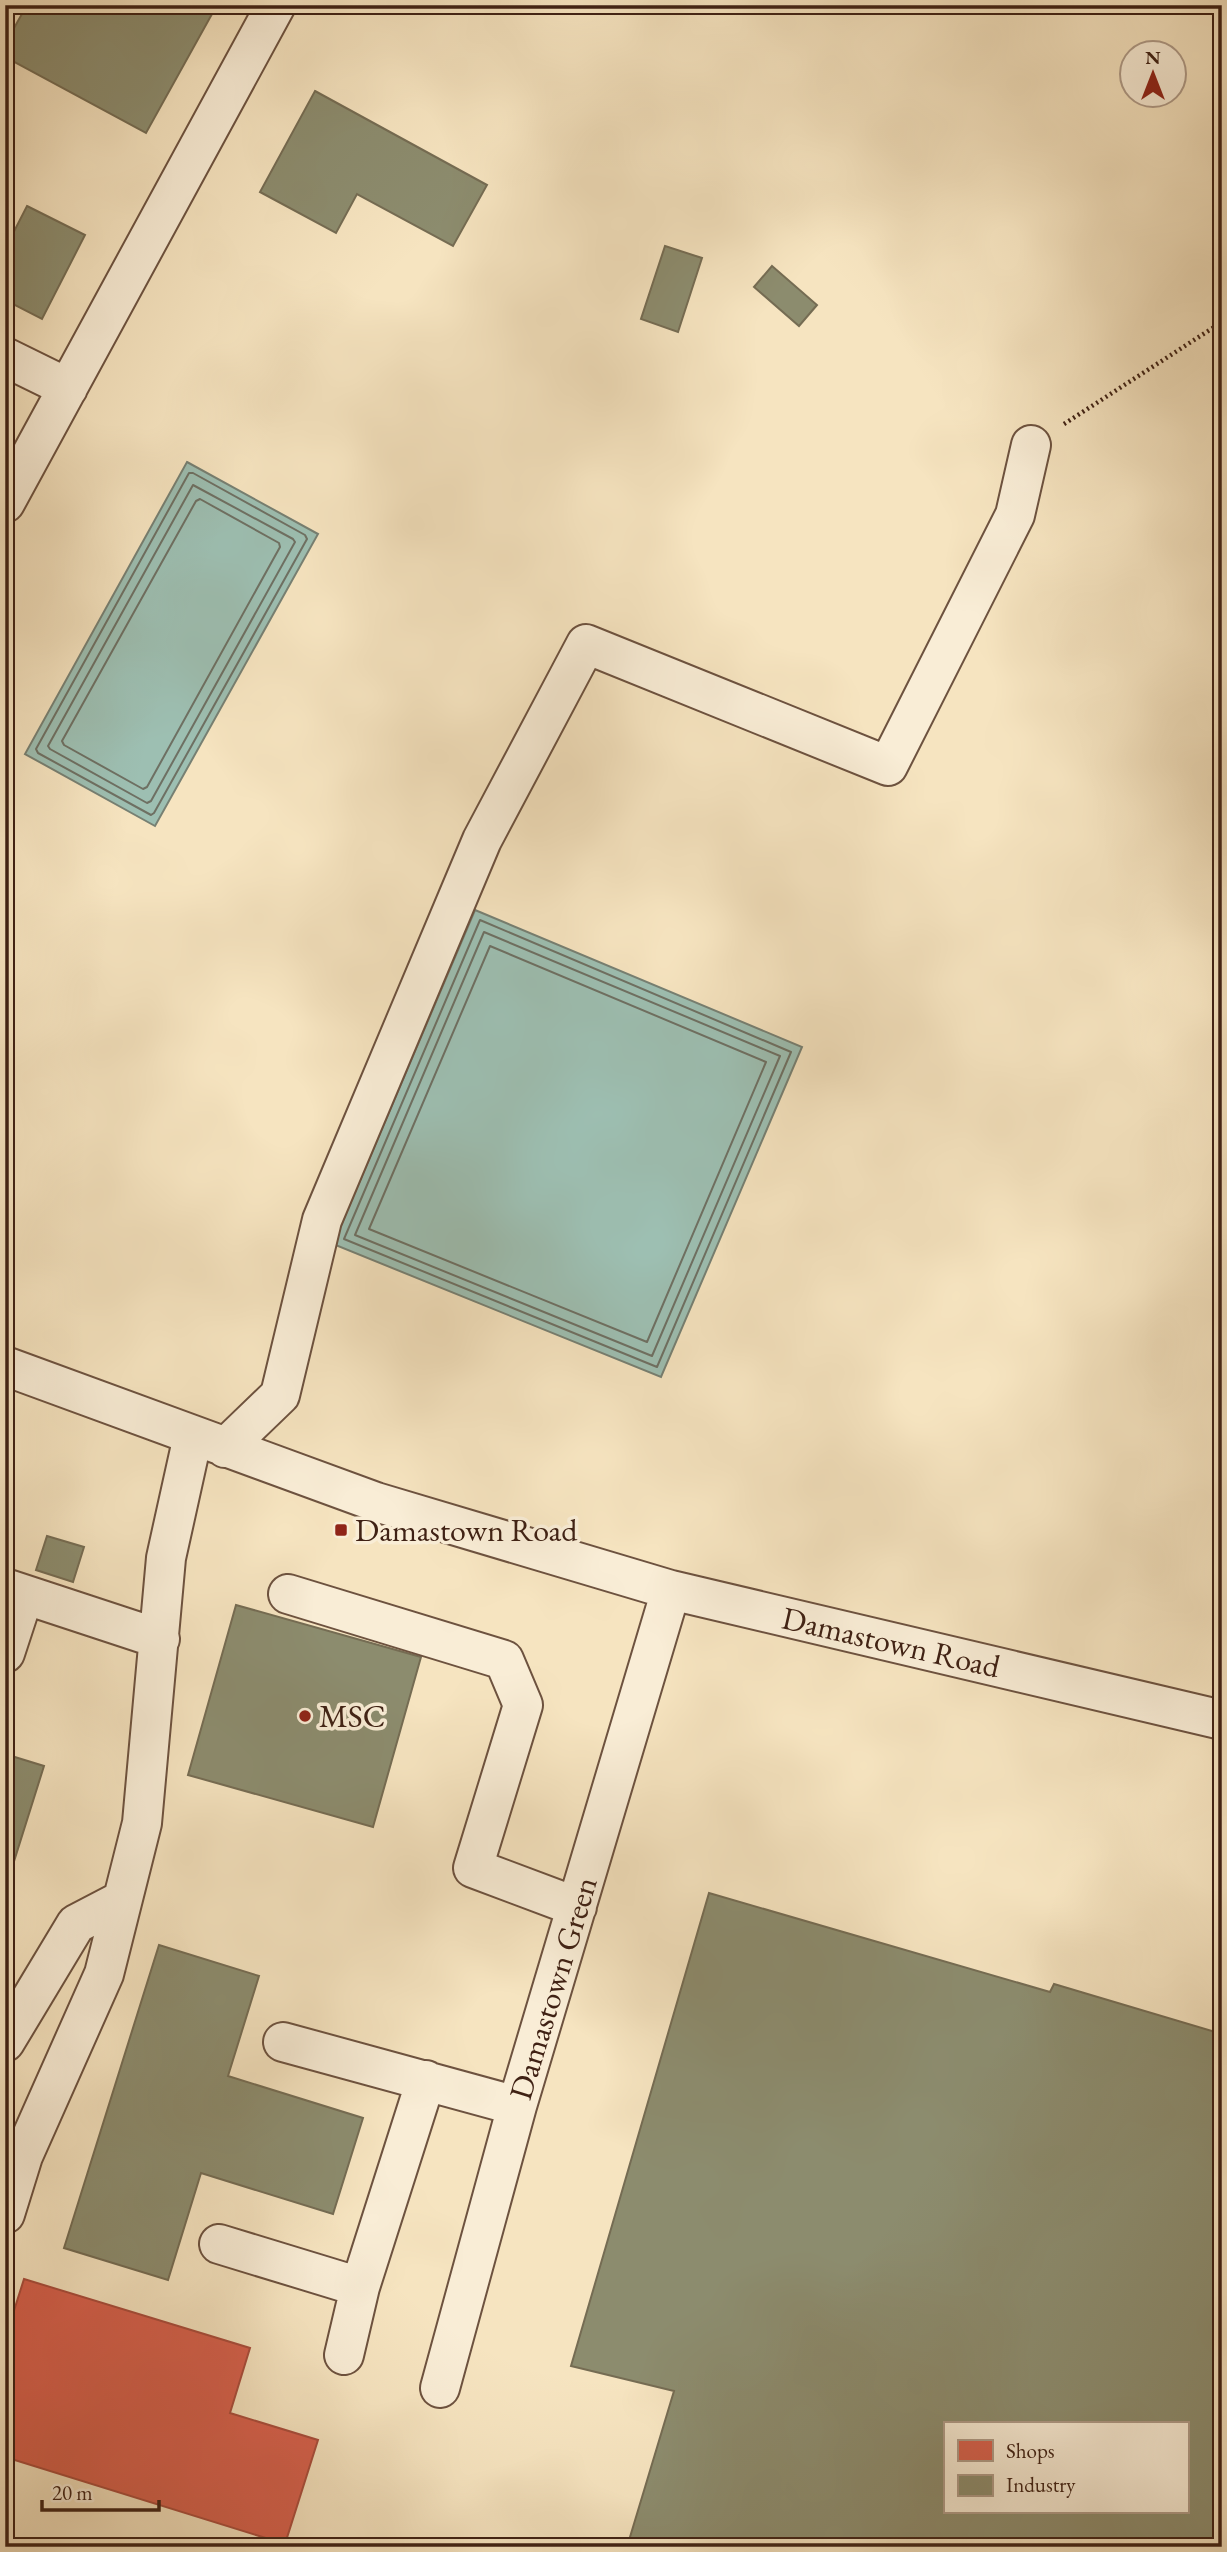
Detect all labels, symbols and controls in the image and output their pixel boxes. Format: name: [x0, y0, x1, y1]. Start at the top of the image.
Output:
north arrow: [1118, 38, 1188, 108]
text: N: [1145, 45, 1161, 70]
place label: Damastown Road: [355, 1509, 578, 1551]
marker: Damastown Road: [333, 1522, 349, 1538]
street label: Damastown Road: [778, 1597, 1005, 1688]
place label: MSC: [319, 1695, 385, 1737]
marker: MSC: [297, 1708, 313, 1724]
street label: Damastown Green: [499, 1871, 607, 2105]
legend: [944, 2422, 1188, 2514]
text: Shops: [1006, 2437, 1055, 2464]
scale bar: [42, 2468, 159, 2512]
text: Industry: [1006, 2471, 1076, 2498]
text: 20 m: [52, 2479, 93, 2506]

